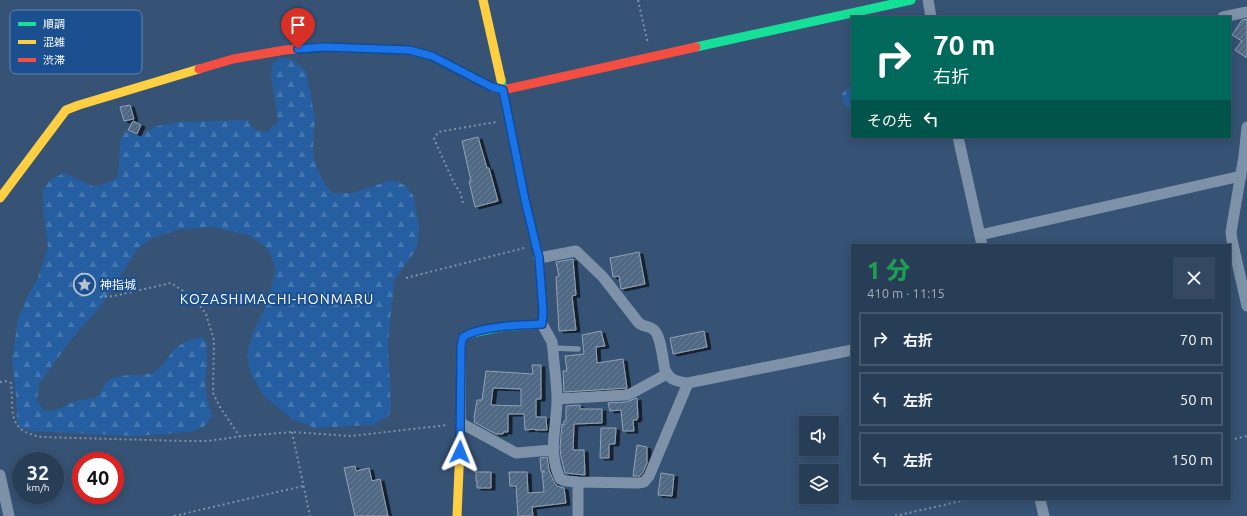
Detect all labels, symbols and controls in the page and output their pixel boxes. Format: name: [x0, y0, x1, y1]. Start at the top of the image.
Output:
pin: [281, 8, 315, 49]
legend: [10, 10, 142, 74]
icon: arrive: [287, 14, 309, 36]
text: 順調: [43, 18, 65, 30]
text: 70 m: [933, 29, 995, 60]
icon: right: [867, 32, 919, 84]
text: 混雑: [43, 36, 65, 48]
text: 渋滞: [43, 54, 65, 66]
text: 右折: [933, 66, 969, 86]
icon: left: [920, 108, 942, 130]
text: その先: [867, 112, 912, 129]
text: 1 分: [867, 257, 910, 284]
button: close: [1173, 257, 1215, 299]
place icon: 神指城: [71, 272, 97, 298]
place label: 神指城: [100, 278, 136, 291]
text: 410 m · 11:15: [867, 286, 945, 300]
district label: KOZASHIMACHI-HONMARU: [180, 291, 374, 307]
icon: right: [869, 328, 891, 350]
text: 70 m: [1180, 331, 1213, 348]
text: 右折: [903, 332, 933, 349]
icon: left: [869, 388, 891, 410]
text: 50 m: [1180, 391, 1213, 408]
text: 左折: [903, 392, 933, 409]
map controls: [799, 416, 839, 504]
button: sound: [799, 416, 839, 456]
position arrow: [439, 431, 481, 473]
icon: left: [869, 448, 891, 470]
text: 150 m: [1171, 451, 1213, 468]
speed limit sign: 40: [72, 452, 124, 504]
text: 左折: [903, 452, 933, 469]
text: 32: [27, 461, 49, 484]
button: layers: [799, 464, 839, 504]
text: km/h: [26, 482, 50, 493]

